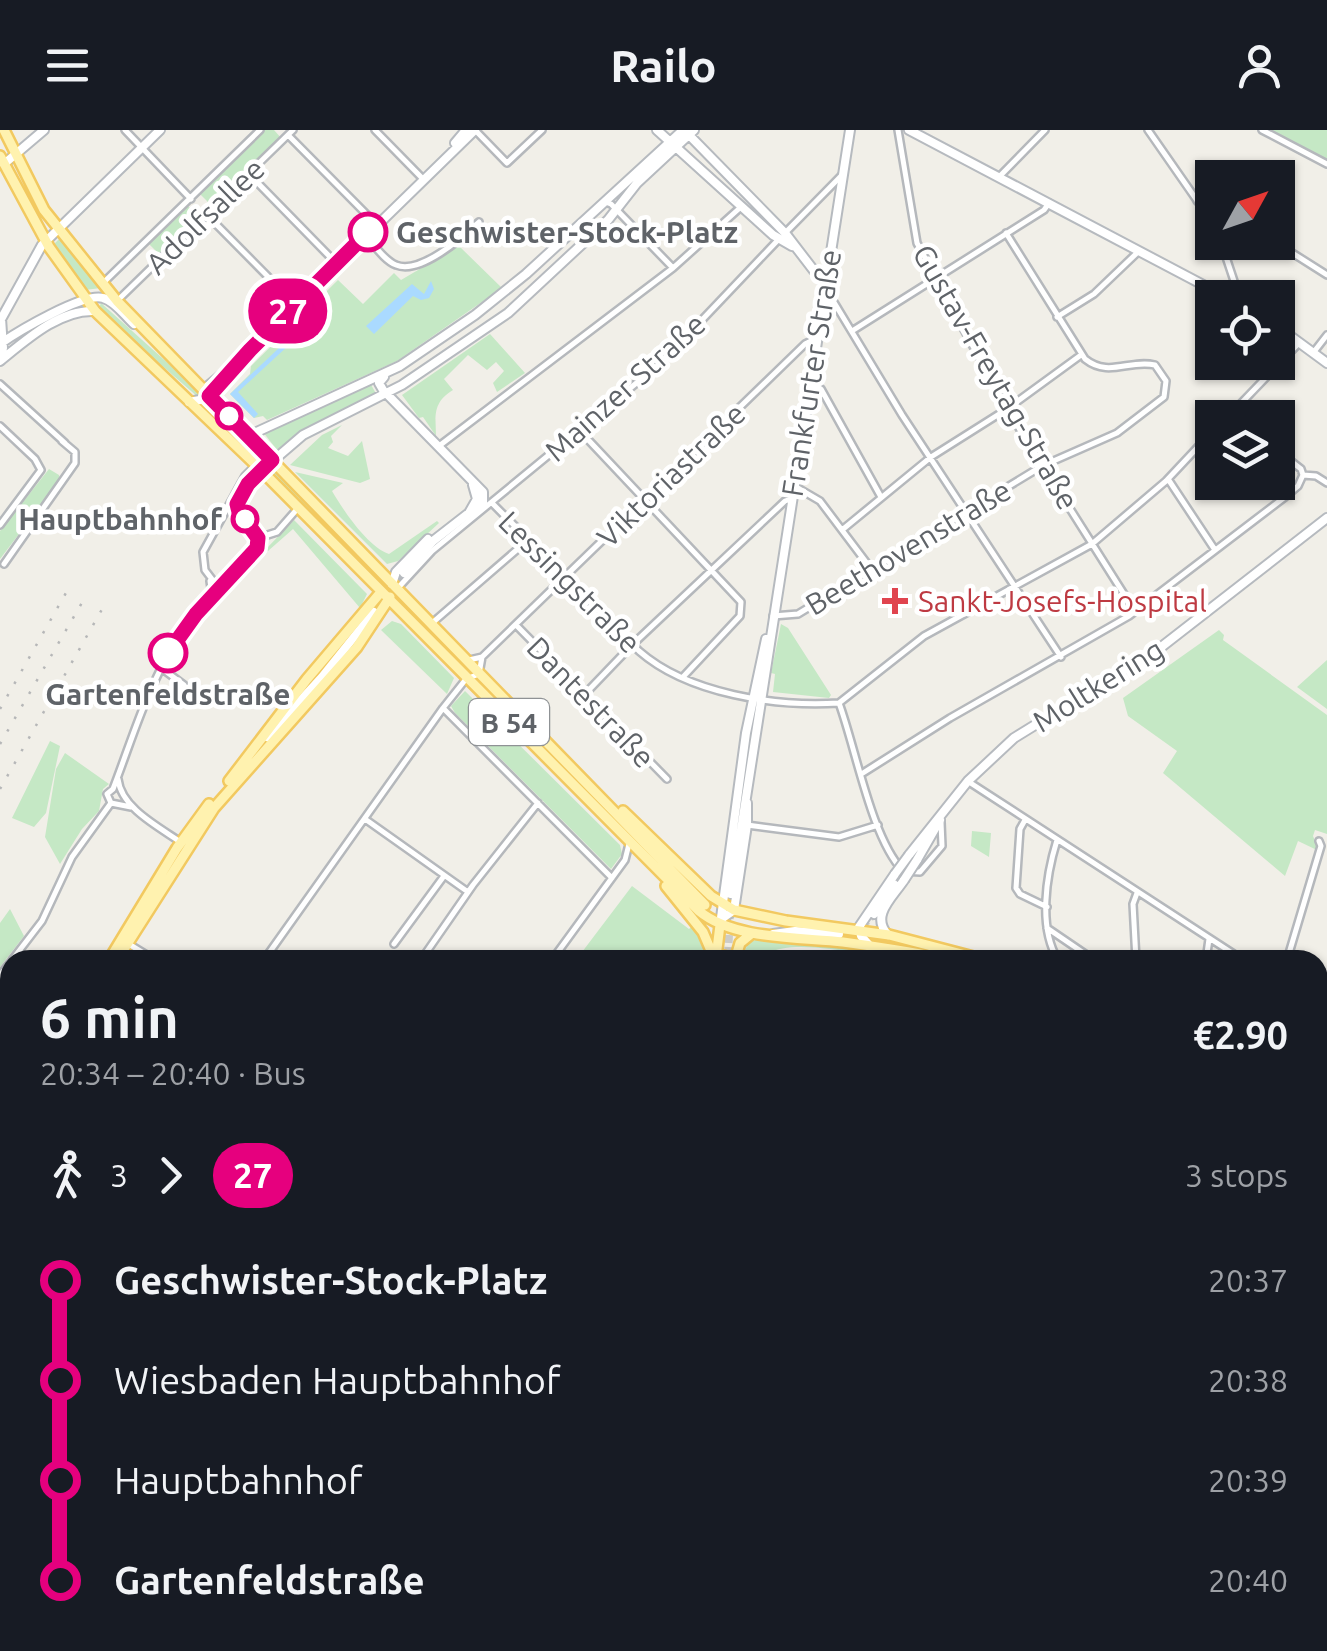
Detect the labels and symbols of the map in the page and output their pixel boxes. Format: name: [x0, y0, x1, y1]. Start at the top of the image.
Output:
street label: Adolfsallee: [139, 151, 271, 281]
north arrow: [1195, 160, 1295, 260]
marker: Geschwister-Stock-Platz: [349, 213, 387, 251]
place label: Geschwister-Stock-Platz: [396, 215, 738, 249]
street label: Gustav-Freytag-Straße: [906, 239, 1086, 515]
street label: Frankfurter Straße: [775, 247, 847, 499]
line badge: 27: [243, 278, 333, 344]
street label: Mainzer Straße: [538, 306, 712, 468]
street label: Viktoriastraße: [590, 396, 752, 554]
unlabelled marker: [216, 403, 242, 429]
street label: Beethovenstraße: [799, 472, 1017, 622]
place label: Hauptbahnhof: [18, 502, 223, 536]
street label: Lessingstraße: [492, 504, 648, 660]
marker: Hauptbahnhof: [232, 506, 258, 532]
place label: Sankt-Josefs-Hospital: [918, 584, 1207, 618]
marker: Sankt-Josefs-Hospital: [882, 588, 908, 614]
street label: Dantestraße: [520, 630, 662, 774]
street label: Moltkering: [1026, 631, 1170, 739]
marker: Gartenfeldstraße: [149, 634, 187, 672]
place label: Gartenfeldstraße: [45, 677, 291, 711]
road number: B 54: [469, 699, 549, 745]

